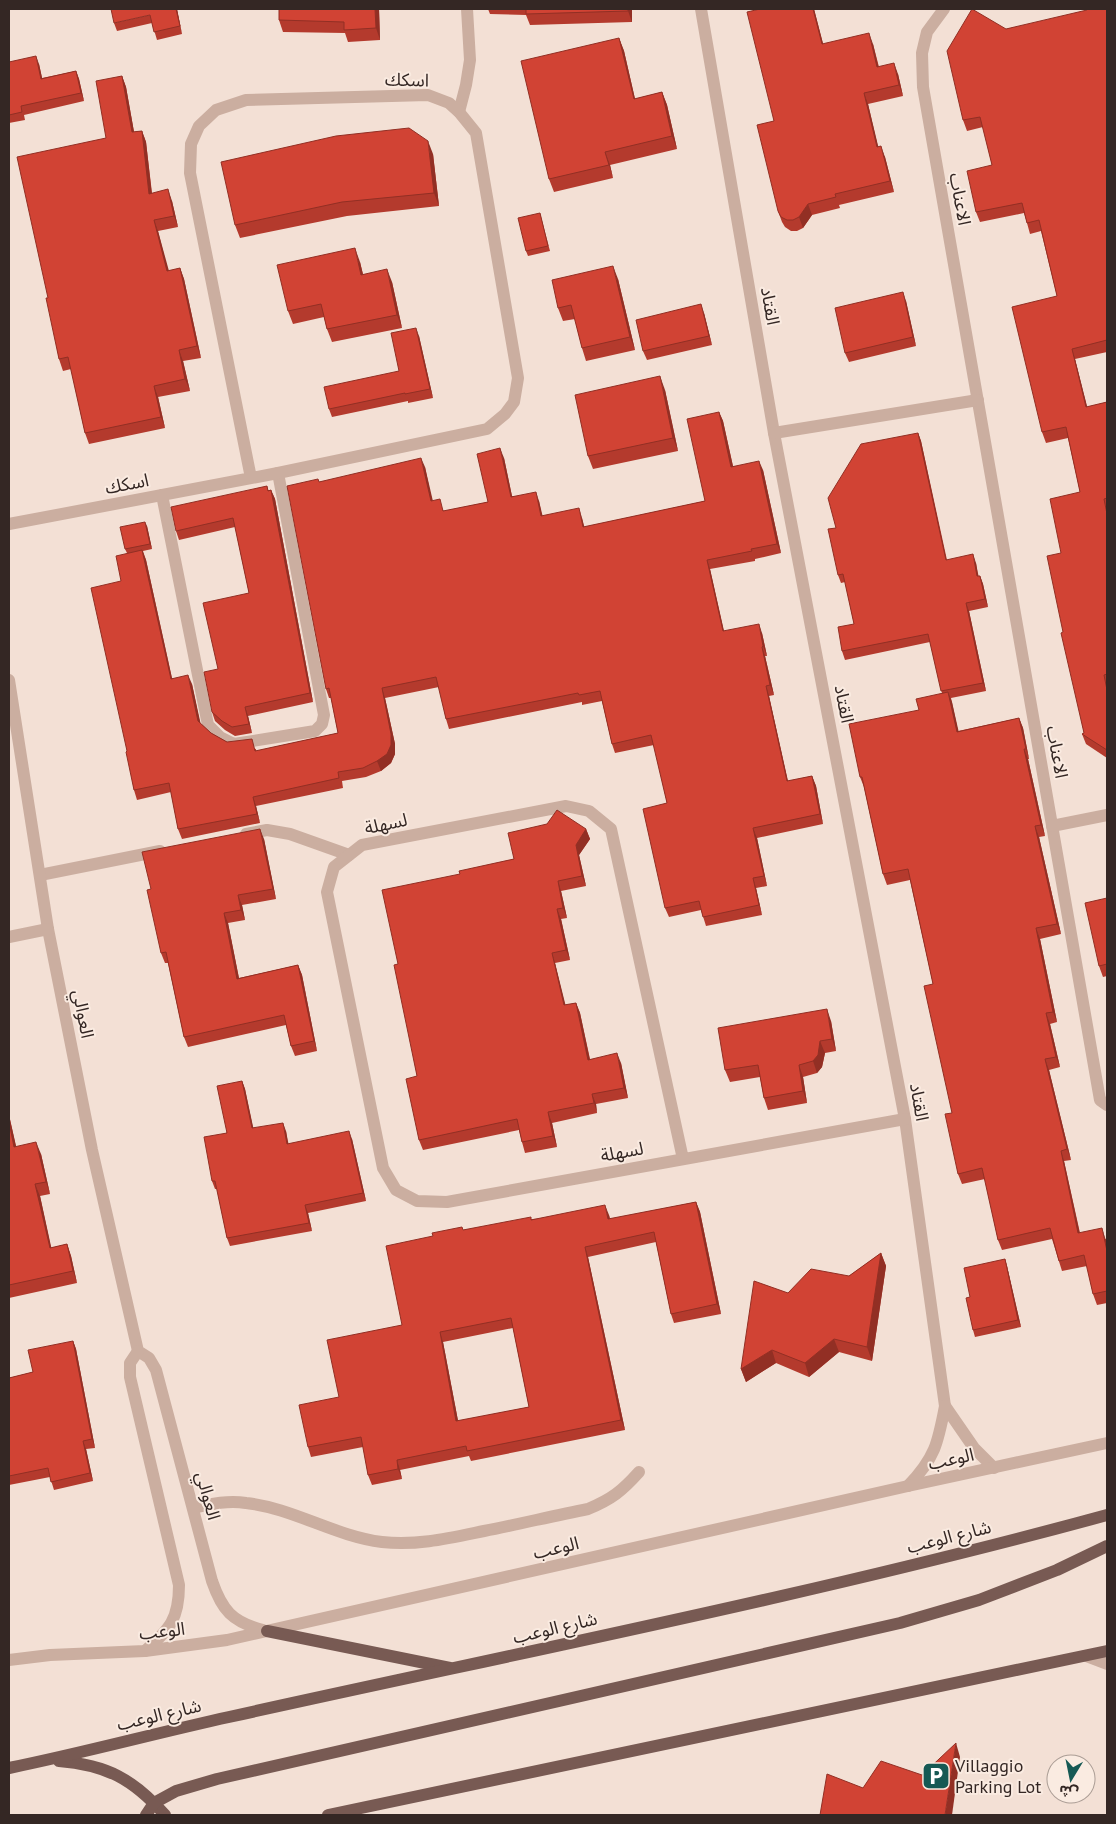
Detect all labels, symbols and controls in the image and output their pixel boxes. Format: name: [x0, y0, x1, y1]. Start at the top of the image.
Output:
street label: اسكك: [385, 67, 429, 92]
street label: الاعناب: [945, 171, 976, 227]
street label: القتاد: [756, 285, 785, 327]
street label: اسكك: [103, 468, 151, 499]
street label: القتاد: [830, 683, 859, 725]
street label: الاعناب: [1042, 724, 1073, 780]
street label: لسهلة: [362, 808, 409, 839]
street label: العوالي: [65, 988, 99, 1041]
street label: القتاد: [905, 1081, 934, 1123]
street label: لسهلة: [599, 1136, 645, 1167]
street label: الوعب: [926, 1442, 976, 1475]
street label: العوالي: [189, 1469, 226, 1523]
street label: شارع الوعب: [904, 1515, 994, 1561]
street label: الوعب: [531, 1531, 581, 1564]
street label: شارع الوعب: [510, 1607, 600, 1651]
street label: الوعب: [138, 1617, 186, 1644]
street label: شارع الوعب: [114, 1694, 204, 1738]
place label: Villaggio Parking Lot: [954, 1754, 1041, 1798]
north arrow: [1046, 1754, 1096, 1804]
parking icon: Villaggio Parking Lot: [921, 1761, 951, 1791]
text: ش: [1058, 1781, 1080, 1802]

